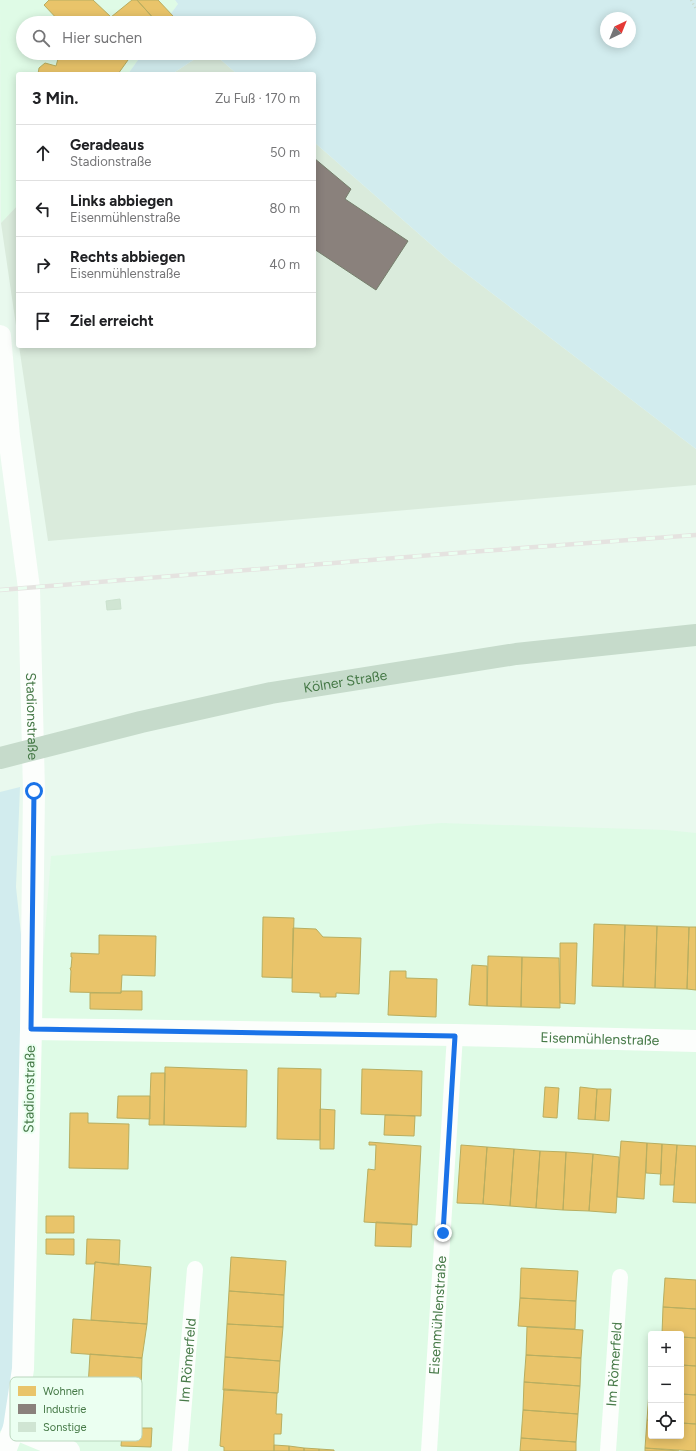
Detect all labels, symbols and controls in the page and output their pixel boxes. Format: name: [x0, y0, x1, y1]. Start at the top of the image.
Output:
north arrow: [600, 12, 636, 48]
search box: [16, 16, 316, 60]
icon: search: [30, 27, 52, 49]
text: Hier suchen: [62, 29, 142, 47]
text: 3 Min.: [32, 88, 78, 108]
text: Zu Fuß · 170 m: [215, 91, 300, 106]
text: Geradeaus: [70, 136, 144, 154]
icon: ahead: [32, 142, 54, 164]
text: 50 m: [270, 145, 300, 160]
text: Stadionstraße: [70, 154, 151, 169]
text: Links abbiegen: [70, 192, 173, 210]
icon: left: [32, 198, 54, 220]
text: 80 m: [269, 201, 300, 216]
text: Eisenmühlenstraße: [70, 210, 180, 225]
text: Rechts abbiegen: [70, 248, 185, 266]
icon: right: [32, 254, 54, 276]
text: 40 m: [269, 257, 300, 272]
text: Eisenmühlenstraße: [70, 266, 180, 281]
icon: arrive: [32, 310, 54, 332]
text: Ziel erreicht: [70, 312, 154, 330]
street label: Kölner Straße: [302, 667, 389, 697]
street label: Stadionstraße: [22, 672, 41, 761]
route start: [25, 782, 43, 800]
street label: Eisenmühlenstraße: [540, 1029, 660, 1049]
street label: Stadionstraße: [20, 1045, 39, 1133]
route end: [434, 1224, 452, 1242]
street label: Eisenmühlenstraße: [426, 1255, 450, 1375]
street label: Im Römerfeld: [176, 1318, 200, 1403]
street label: Im Römerfeld: [603, 1322, 626, 1407]
map controls: [648, 1331, 684, 1439]
button: +: [648, 1331, 684, 1367]
button: −: [648, 1367, 684, 1403]
legend: [10, 1377, 142, 1441]
text: Wohnen: [43, 1385, 84, 1398]
text: Industrie: [43, 1403, 86, 1416]
button: locate: [648, 1403, 684, 1439]
text: Sonstige: [43, 1421, 87, 1434]

